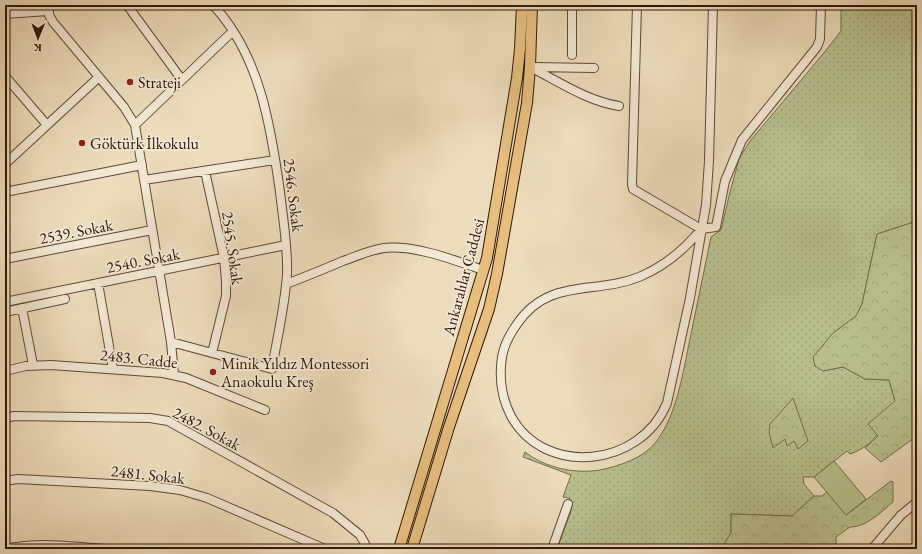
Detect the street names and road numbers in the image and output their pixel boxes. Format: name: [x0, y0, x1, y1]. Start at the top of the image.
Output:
street label: 2546. Sokak: [279, 157, 309, 234]
street label: 2545. Sokak: [217, 210, 248, 287]
street label: 2539. Sokak: [38, 214, 115, 249]
street label: Ankaralılar Caddesi: [437, 216, 489, 339]
street label: 2540. Sokak: [105, 243, 182, 278]
street label: 2483. Cadde: [99, 344, 179, 373]
street label: 2482. Sokak: [169, 402, 245, 455]
street label: 2481. Sokak: [110, 460, 186, 489]

